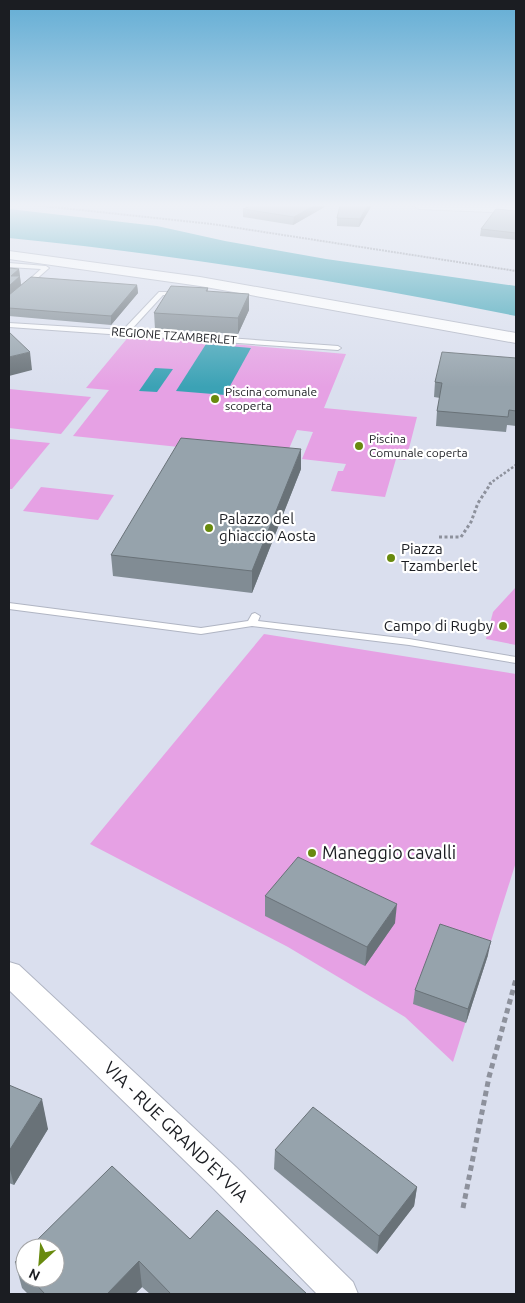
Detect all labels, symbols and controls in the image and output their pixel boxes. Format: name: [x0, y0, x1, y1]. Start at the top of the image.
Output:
street label: REGIONE TZAMBERLET: [111, 325, 238, 346]
place label: Piscina comunale scoperta: [225, 385, 317, 412]
marker: Piscina comunale scoperta: [209, 393, 221, 405]
place label: Piscina Comunale coperta: [369, 432, 468, 459]
marker: Piscina Comunale coperta: [353, 440, 365, 452]
place label: Palazzo del ghiaccio Aosta: [219, 510, 316, 544]
marker: Palazzo del ghiaccio Aosta: [203, 522, 215, 534]
place label: Piazza Tzamberlet: [401, 540, 477, 574]
marker: Piazza Tzamberlet: [385, 552, 397, 564]
place label: Campo di Rugby: [384, 617, 493, 634]
marker: Campo di Rugby: [497, 620, 509, 632]
place label: Maneggio cavalli: [322, 842, 456, 862]
marker: Maneggio cavalli: [306, 847, 318, 859]
street label: VIA - RUE GRAND'EYVIA: [100, 1057, 253, 1206]
north arrow: [15, 1238, 65, 1288]
text: N: [26, 1265, 43, 1284]

